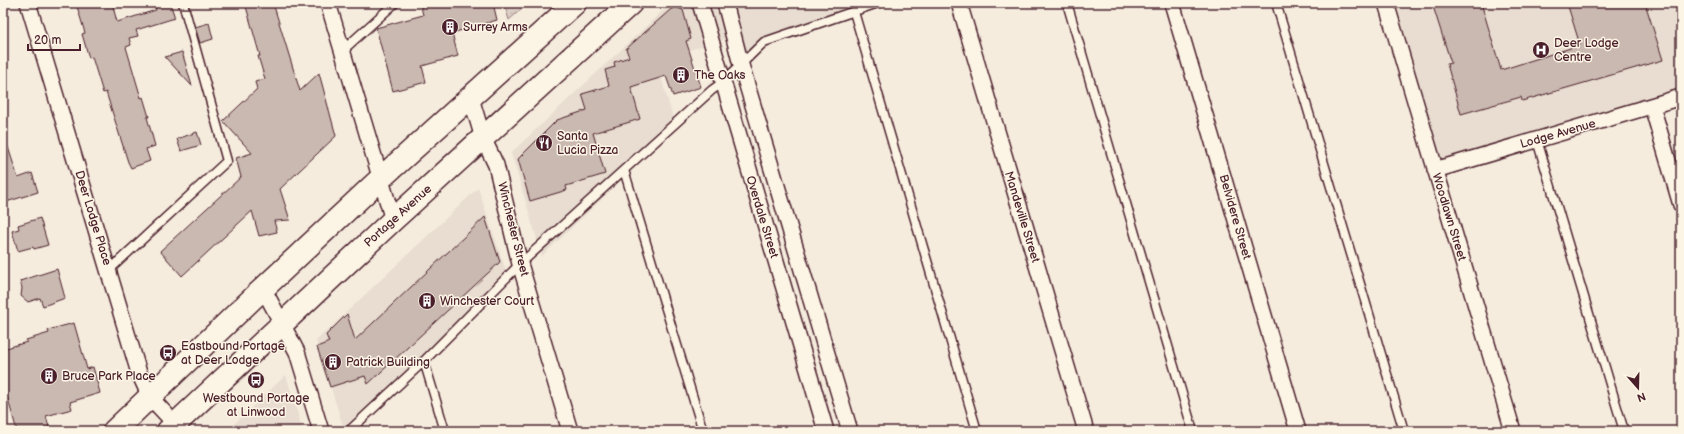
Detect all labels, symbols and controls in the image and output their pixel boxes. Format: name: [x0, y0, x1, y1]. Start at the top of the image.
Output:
building icon: Surrey Arms: [440, 17, 460, 37]
place label: Surrey Arms: [463, 20, 528, 35]
scale bar: [28, 26, 80, 52]
text: 20 m: [34, 33, 61, 48]
place label: Deer Lodge Centre: [1554, 36, 1619, 65]
hospital icon: Deer Lodge Centre: [1531, 40, 1551, 60]
building icon: The Oaks: [671, 65, 691, 85]
place label: The Oaks: [694, 68, 746, 83]
street label: Lodge Avenue: [1519, 116, 1597, 152]
place label: Santa Lucia Pizza: [557, 129, 618, 158]
restaurant icon: Santa Lucia Pizza: [534, 133, 554, 153]
street label: Deer Lodge Place: [71, 169, 115, 267]
street label: Mandeville Street: [1001, 169, 1043, 265]
street label: Woodlawn Street: [1429, 171, 1470, 263]
street label: Belvidere Street: [1216, 173, 1254, 262]
street label: Overdale Street: [742, 174, 782, 260]
street label: Winchester Street: [494, 180, 532, 278]
street label: Portage Avenue: [361, 182, 435, 250]
building icon: Winchester Court: [417, 291, 437, 311]
place label: Winchester Court: [440, 294, 534, 309]
place label: Eastbound Portage at Deer Lodge: [181, 339, 285, 368]
bus stop icon: Eastbound Portage at Deer Lodge: [158, 343, 178, 363]
building icon: Patrick Building: [323, 352, 343, 372]
place label: Patrick Building: [346, 355, 430, 370]
building icon: Bruce Park Place: [39, 366, 59, 386]
north arrow: [1618, 368, 1658, 408]
place label: Bruce Park Place: [62, 369, 156, 384]
bus stop icon: Westbound Portage at Linwood: [246, 370, 266, 390]
text: N: [1635, 389, 1647, 404]
place label: Westbound Portage at Linwood: [203, 391, 309, 420]

